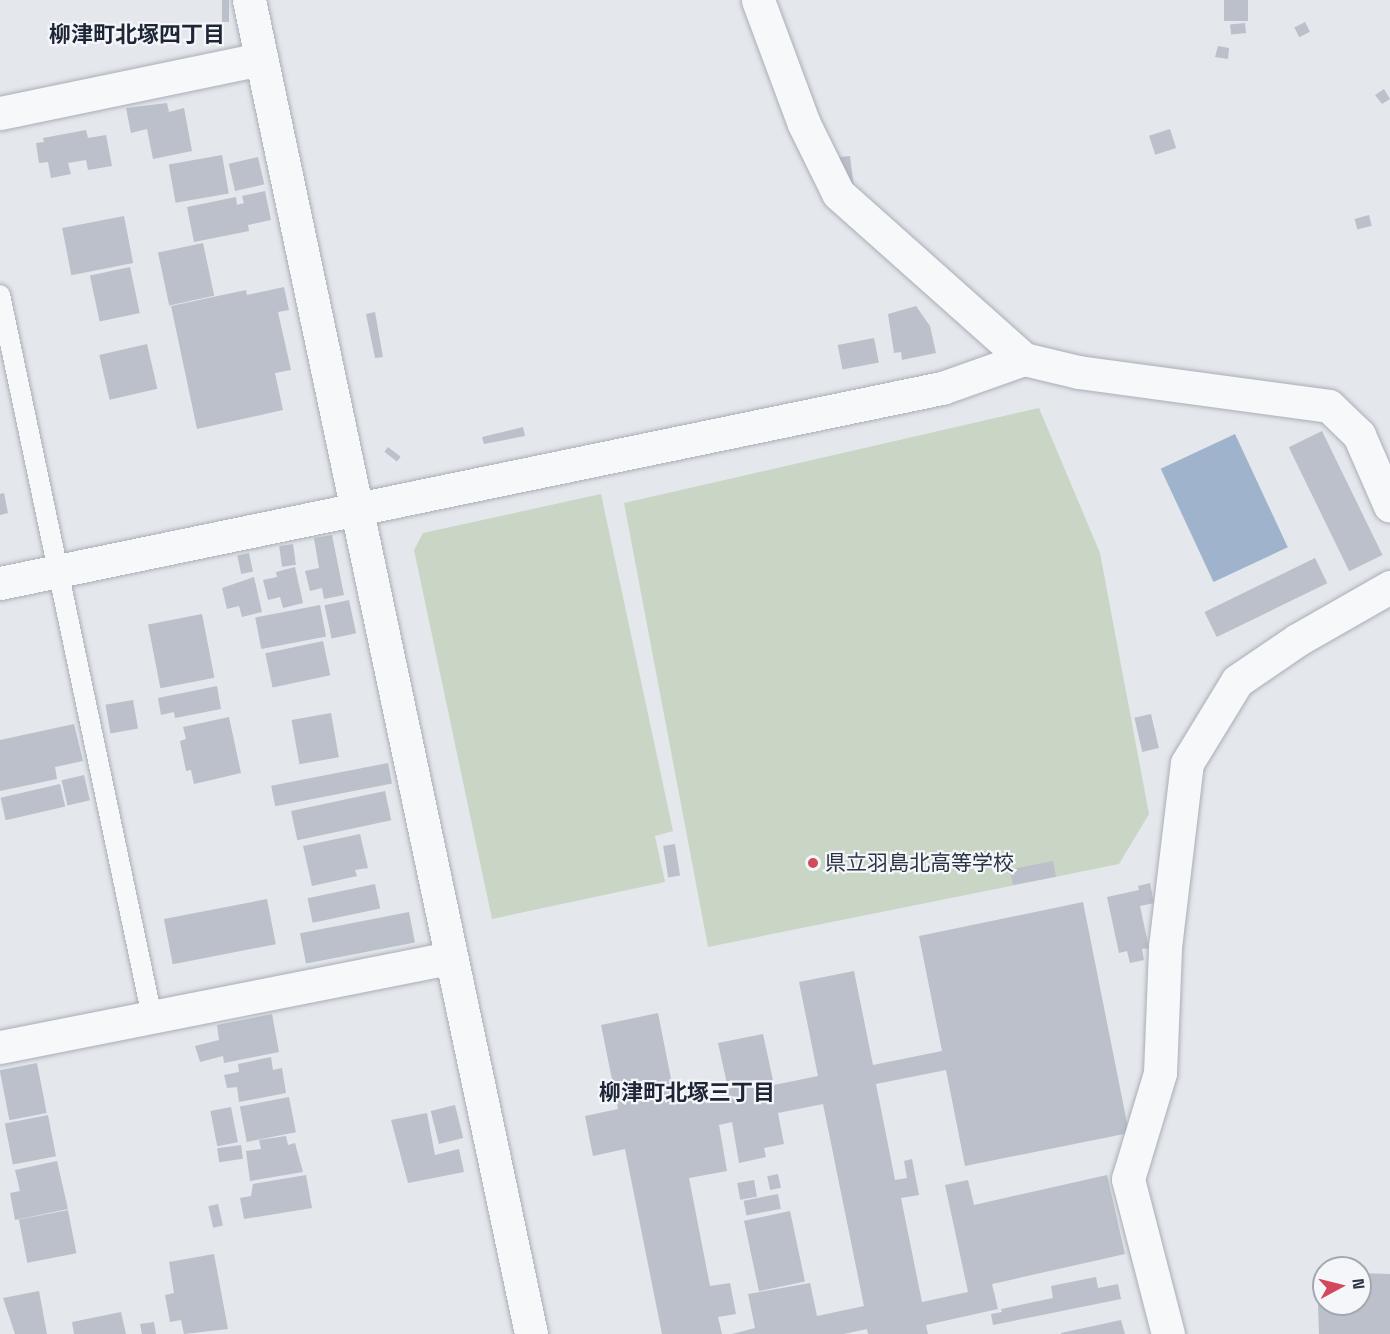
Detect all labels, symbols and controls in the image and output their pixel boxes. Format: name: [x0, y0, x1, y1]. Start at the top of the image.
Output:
district label: 柳津町北塚四丁目: [49, 22, 225, 48]
place label: 県立羽島北高等学校: [825, 850, 1014, 876]
marker: 県立羽島北高等学校: [806, 856, 820, 870]
district label: 柳津町北塚三丁目: [599, 1080, 775, 1106]
north arrow: [1312, 1256, 1372, 1316]
text: N: [1347, 1277, 1369, 1291]

